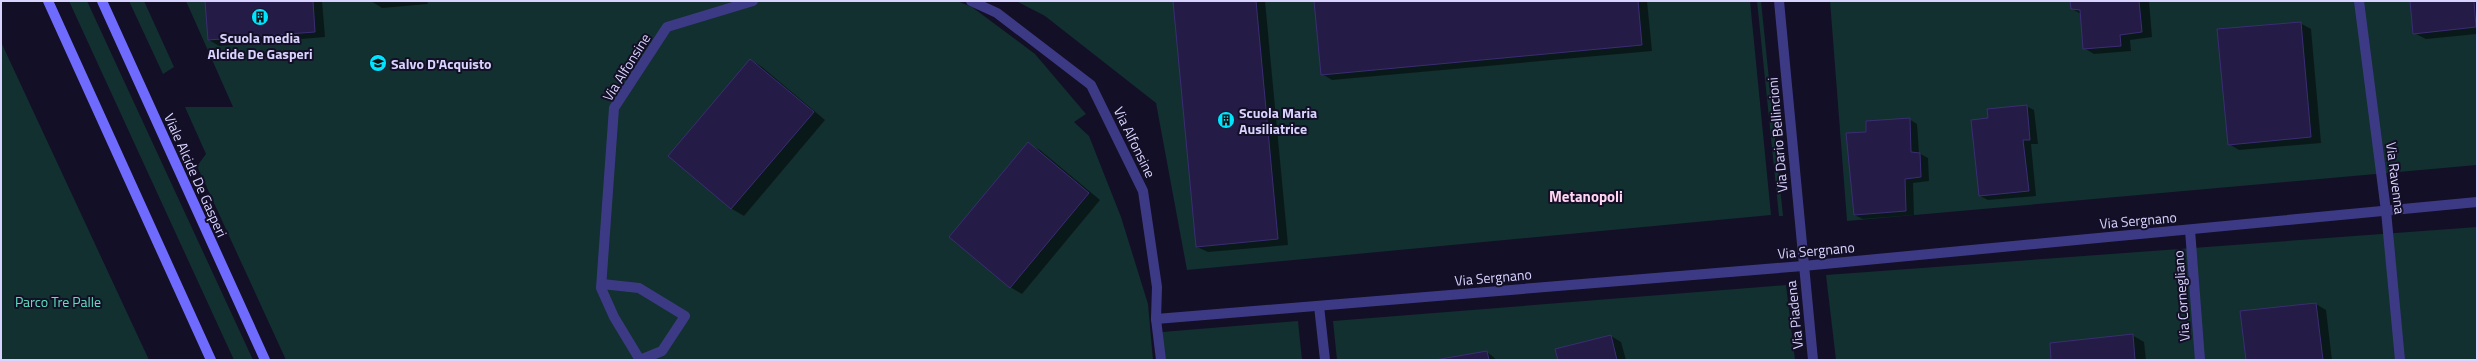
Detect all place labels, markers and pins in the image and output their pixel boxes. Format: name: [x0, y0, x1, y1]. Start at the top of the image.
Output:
building icon: Scuola media Alcide De Gasperi: [250, 7, 270, 27]
place label: Scuola media Alcide De Gasperi: [207, 27, 313, 64]
school or university icon: Salvo D'Acquisto: [368, 53, 388, 73]
place label: Salvo D'Acquisto: [391, 53, 492, 74]
place label: Scuola Maria Ausiliatrice: [1239, 102, 1317, 139]
building icon: Scuola Maria Ausiliatrice: [1216, 110, 1236, 130]

